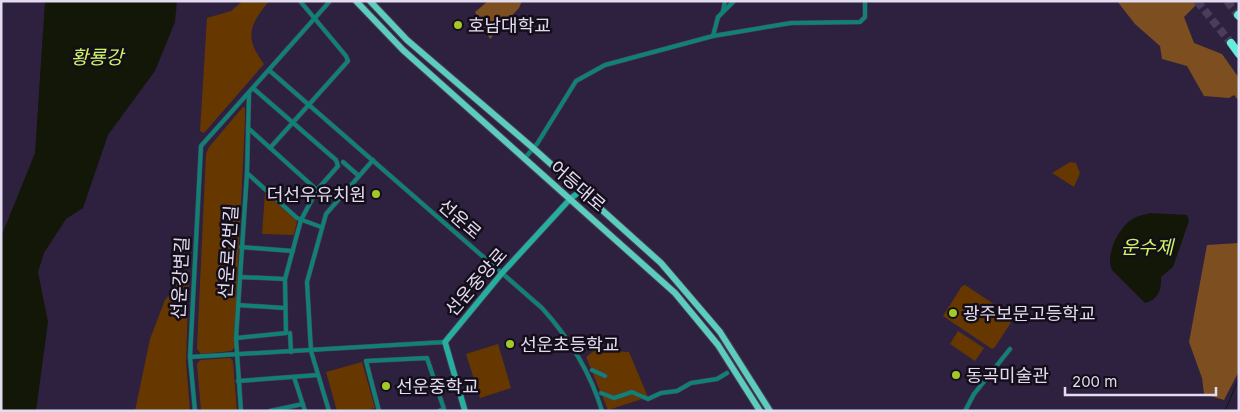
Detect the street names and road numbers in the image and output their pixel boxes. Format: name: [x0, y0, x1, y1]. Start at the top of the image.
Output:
street label: 어등대로: [546, 156, 610, 216]
street label: 선운로: [434, 195, 486, 243]
street label: 선운로2번길: [214, 204, 242, 300]
street label: 선운강변길: [167, 236, 193, 320]
street label: 선운중앙로: [441, 244, 511, 320]

